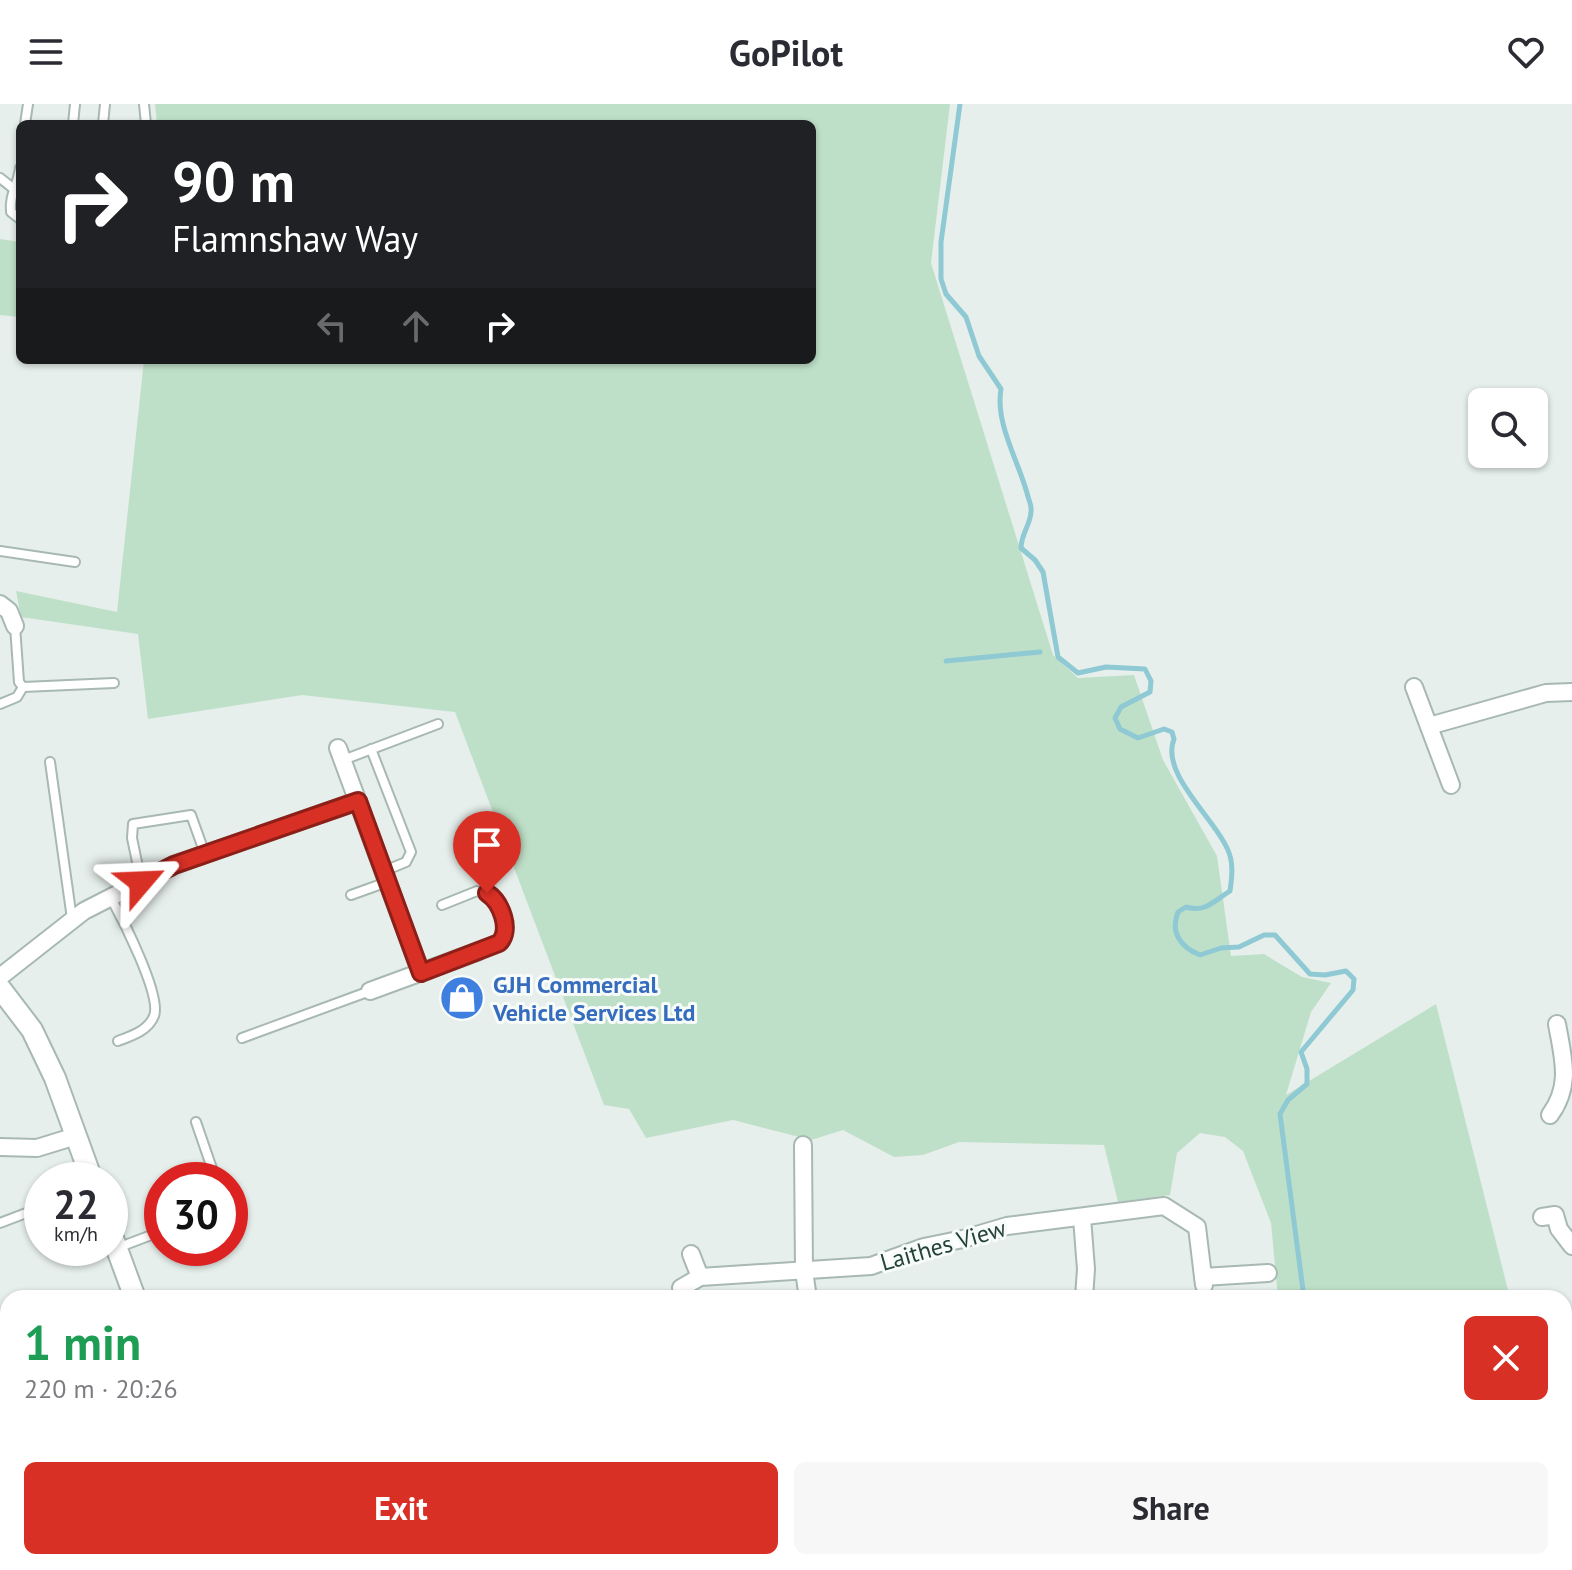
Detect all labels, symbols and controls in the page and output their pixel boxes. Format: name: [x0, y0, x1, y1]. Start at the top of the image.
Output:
text: GoPilot: [729, 29, 843, 76]
icon: menu: [24, 30, 68, 74]
icon: heart: [1504, 30, 1548, 74]
text: 90 m: [172, 145, 295, 217]
icon: right: [40, 152, 144, 256]
text: Flamnshaw Way: [172, 215, 418, 262]
icon: left: [310, 304, 354, 348]
icon: ahead: [394, 304, 438, 348]
icon: right: [478, 304, 522, 348]
map controls: [1468, 388, 1548, 468]
button: search: [1468, 388, 1548, 468]
pin: [453, 811, 521, 893]
icon: arrive: [465, 823, 509, 867]
position arrow: [99, 840, 183, 924]
place label: GJH Commercial Vehicle Services Ltd: [492, 969, 696, 1028]
shop icon: GJH Commercial Vehicle Services Ltd: [438, 974, 486, 1022]
speed limit sign: 30: [144, 1162, 248, 1266]
text: 22: [53, 1178, 99, 1230]
street label: Laithes View: [877, 1212, 1010, 1278]
text: km/h: [54, 1221, 98, 1247]
text: 1 min: [24, 1311, 141, 1373]
button: close: [1464, 1316, 1548, 1400]
text: 220 m · 20:26: [24, 1372, 178, 1405]
button: Exit: [24, 1462, 778, 1554]
button: Share: [794, 1462, 1548, 1554]

